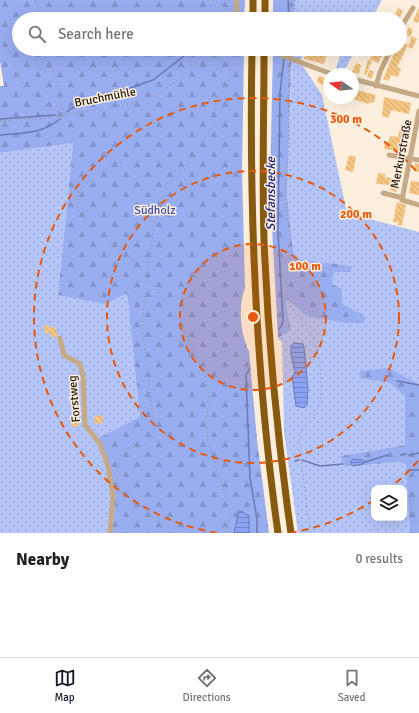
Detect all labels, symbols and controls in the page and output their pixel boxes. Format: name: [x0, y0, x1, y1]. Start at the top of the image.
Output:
search box: [12, 12, 407, 56]
icon: search: [26, 23, 48, 45]
text: Search here: [58, 25, 134, 43]
north arrow: [323, 68, 359, 104]
street label: Bruchmühle: [73, 84, 137, 111]
text: 300 m: [330, 112, 362, 127]
street label: Merkurstraße: [387, 118, 416, 190]
water label: Stefansbecke: [263, 155, 279, 231]
park label: Südholz: [134, 203, 176, 218]
text: 200 m: [340, 207, 372, 222]
text: 100 m: [289, 259, 321, 274]
centre of rings: [246, 310, 260, 324]
street label: Forstweg: [65, 375, 84, 423]
map controls: [371, 485, 407, 521]
button: layers: [371, 485, 407, 521]
text: Nearby: [16, 549, 69, 570]
text: 0 results: [355, 551, 403, 567]
tab: Map: [54, 667, 76, 704]
tab: Directions: [183, 667, 231, 704]
tab: Saved: [338, 667, 365, 704]

